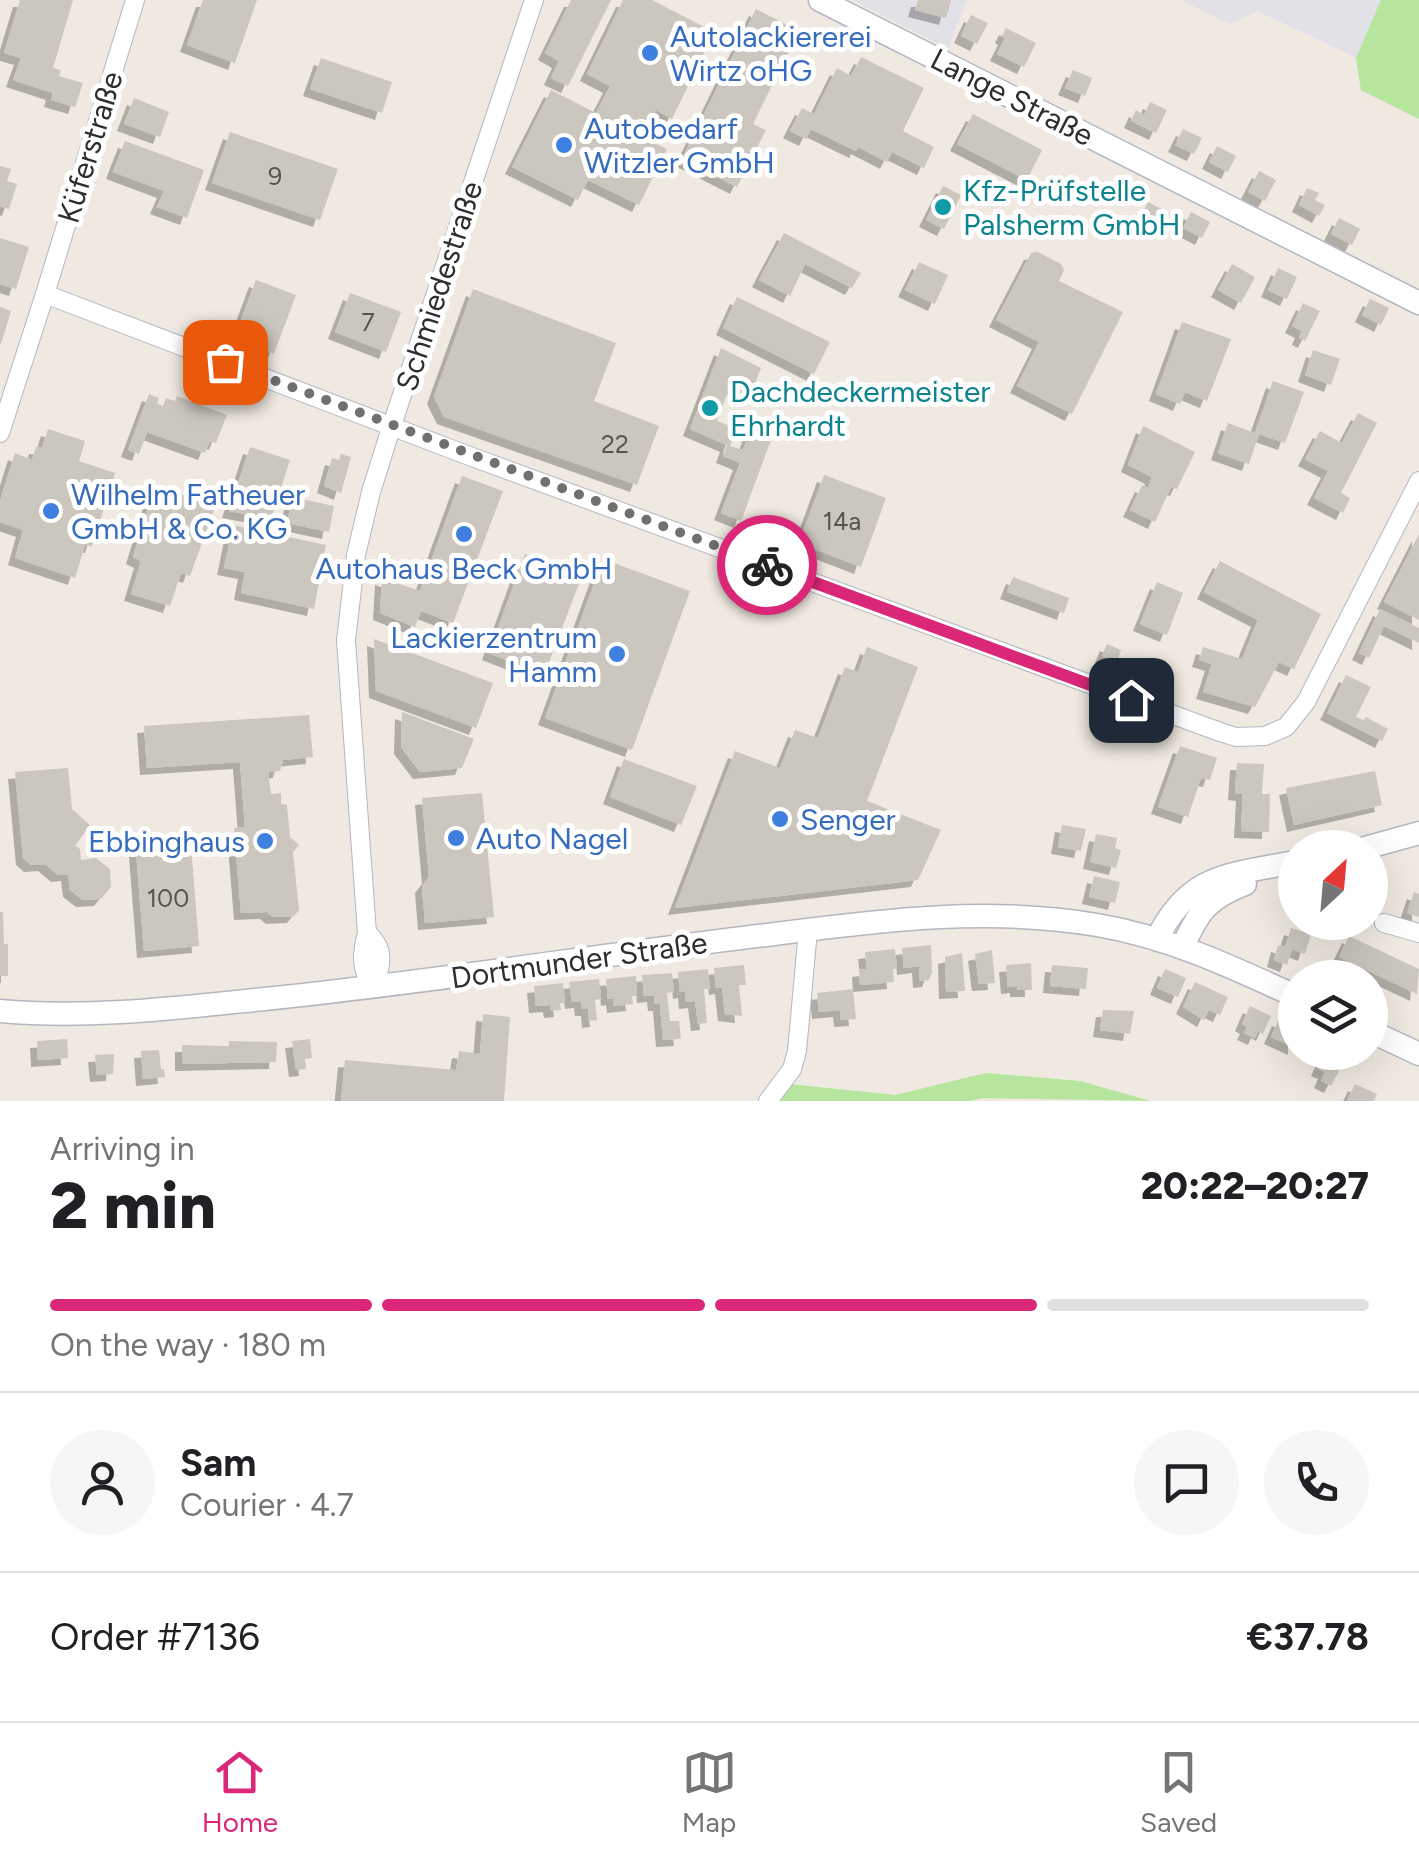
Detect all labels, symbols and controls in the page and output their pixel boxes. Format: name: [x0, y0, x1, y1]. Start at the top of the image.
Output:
place label: Autolackiererei Wirtz oHG: [670, 18, 872, 89]
street label: Lange Straße: [925, 40, 1099, 154]
marker: Autolackiererei Wirtz oHG: [639, 42, 661, 64]
street label: Küferstraße: [49, 67, 131, 227]
place label: Autobedarf Witzler GmbH: [584, 110, 775, 181]
marker: Autobedarf Witzler GmbH: [553, 134, 575, 156]
house number: 9: [268, 161, 282, 191]
place label: Kfz-Prüfstelle Palsherm GmbH: [963, 172, 1181, 243]
street label: Schmiedestraße: [388, 176, 490, 396]
marker: Kfz-Prüfstelle Palsherm GmbH: [932, 196, 954, 218]
house number: 7: [361, 307, 375, 337]
pin: [183, 320, 268, 405]
icon: bag: [198, 335, 253, 390]
place label: Dachdeckermeister Ehrhardt: [730, 373, 990, 444]
marker: Dachdeckermeister Ehrhardt: [699, 397, 721, 419]
house number: 22: [601, 429, 629, 459]
place label: Wilhelm Fatheuer GmbH & Co. KG: [71, 476, 305, 547]
marker: Wilhelm Fatheuer GmbH & Co. KG: [40, 500, 62, 522]
house number: 14a: [823, 506, 861, 536]
courier: [717, 515, 817, 615]
marker: Autohaus Beck GmbH: [453, 523, 475, 545]
icon: bike: [740, 538, 795, 593]
place label: Autohaus Beck GmbH: [315, 550, 613, 587]
place label: Lackierzentrum Hamm: [390, 619, 597, 690]
marker: Lackierzentrum Hamm: [606, 643, 628, 665]
pin: [1089, 658, 1174, 743]
icon: home: [1104, 673, 1159, 728]
place label: Senger: [800, 801, 896, 838]
marker: Senger: [769, 808, 791, 830]
place label: Auto Nagel: [476, 820, 628, 857]
place label: Ebbinghaus: [88, 823, 245, 860]
marker: Auto Nagel: [445, 827, 467, 849]
marker: Ebbinghaus: [254, 830, 276, 852]
north arrow: [1278, 830, 1388, 940]
map controls: [1278, 830, 1388, 1070]
house number: 100: [147, 883, 189, 913]
street label: Dortmunder Straße: [448, 924, 710, 996]
button: layers: [1278, 960, 1388, 1070]
text: Arriving in: [50, 1130, 195, 1168]
text: 20:22–20:27: [1141, 1163, 1369, 1209]
text: 2 min: [50, 1166, 216, 1244]
text: On the way · 180 m: [50, 1326, 326, 1364]
button: person: [50, 1430, 155, 1535]
button: chat: [1134, 1430, 1239, 1535]
button: phone: [1264, 1430, 1369, 1535]
text: Sam: [180, 1440, 256, 1486]
text: Courier · 4.7: [180, 1486, 354, 1524]
text: Order #7136: [50, 1614, 260, 1660]
text: €37.78: [1247, 1614, 1369, 1660]
tab: Home: [202, 1745, 278, 1839]
tab: Map: [682, 1745, 737, 1839]
tab: Saved: [1140, 1745, 1217, 1839]

